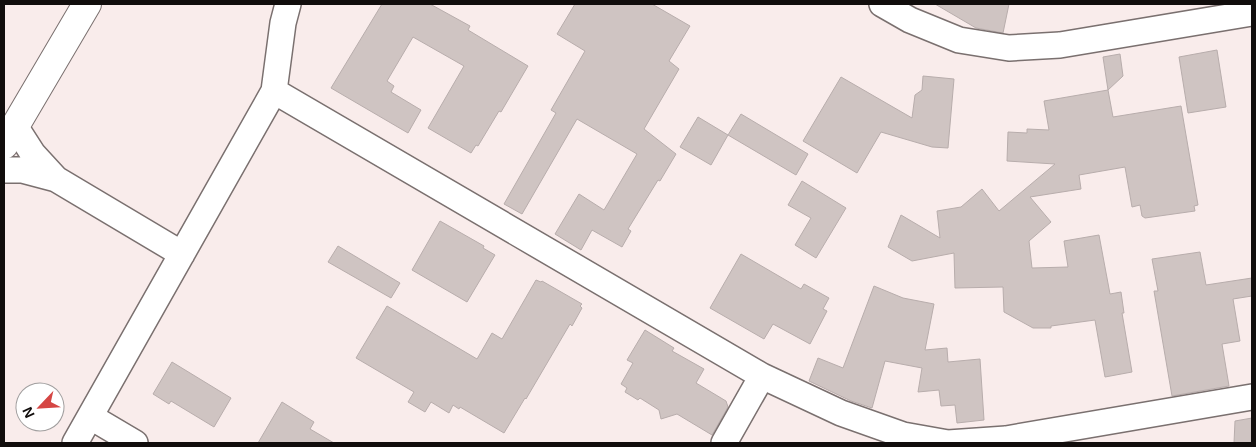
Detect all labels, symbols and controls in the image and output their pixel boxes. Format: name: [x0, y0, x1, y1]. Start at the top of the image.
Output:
north arrow: [15, 382, 65, 432]
text: N: [19, 405, 38, 420]

